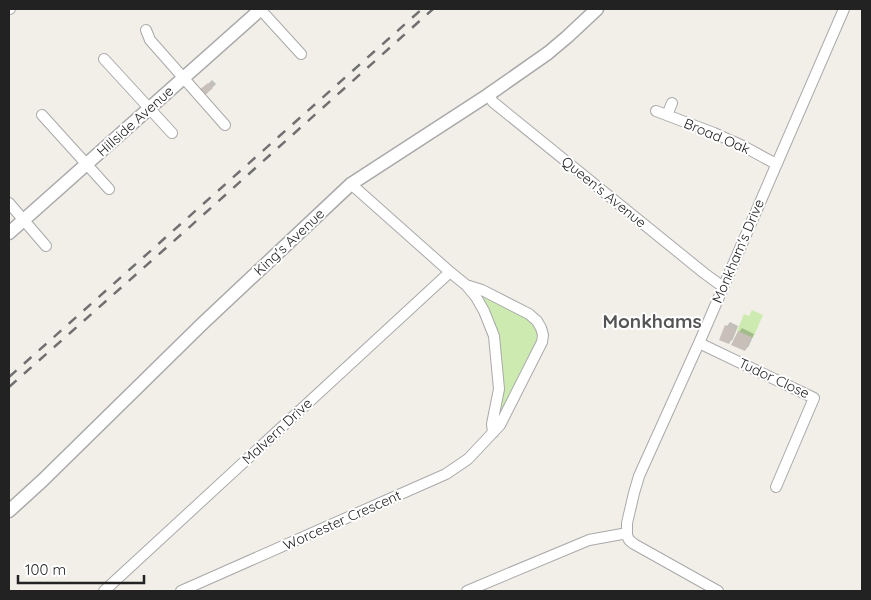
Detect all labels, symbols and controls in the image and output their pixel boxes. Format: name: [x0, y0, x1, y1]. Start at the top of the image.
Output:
street label: Hillside Avenue: [93, 82, 177, 160]
street label: Broad Oak: [681, 114, 753, 158]
street label: Queen's Avenue: [558, 152, 650, 232]
street label: Monkham's Drive: [708, 196, 768, 306]
street label: King's Avenue: [250, 205, 328, 279]
district label: Monkhams: [602, 309, 702, 333]
street label: Tudor Close: [736, 354, 812, 402]
street label: Malvern Drive: [238, 394, 316, 468]
street label: Worcester Crescent: [280, 486, 404, 554]
scale bar: [18, 552, 144, 584]
text: 100 m: [25, 560, 66, 579]

